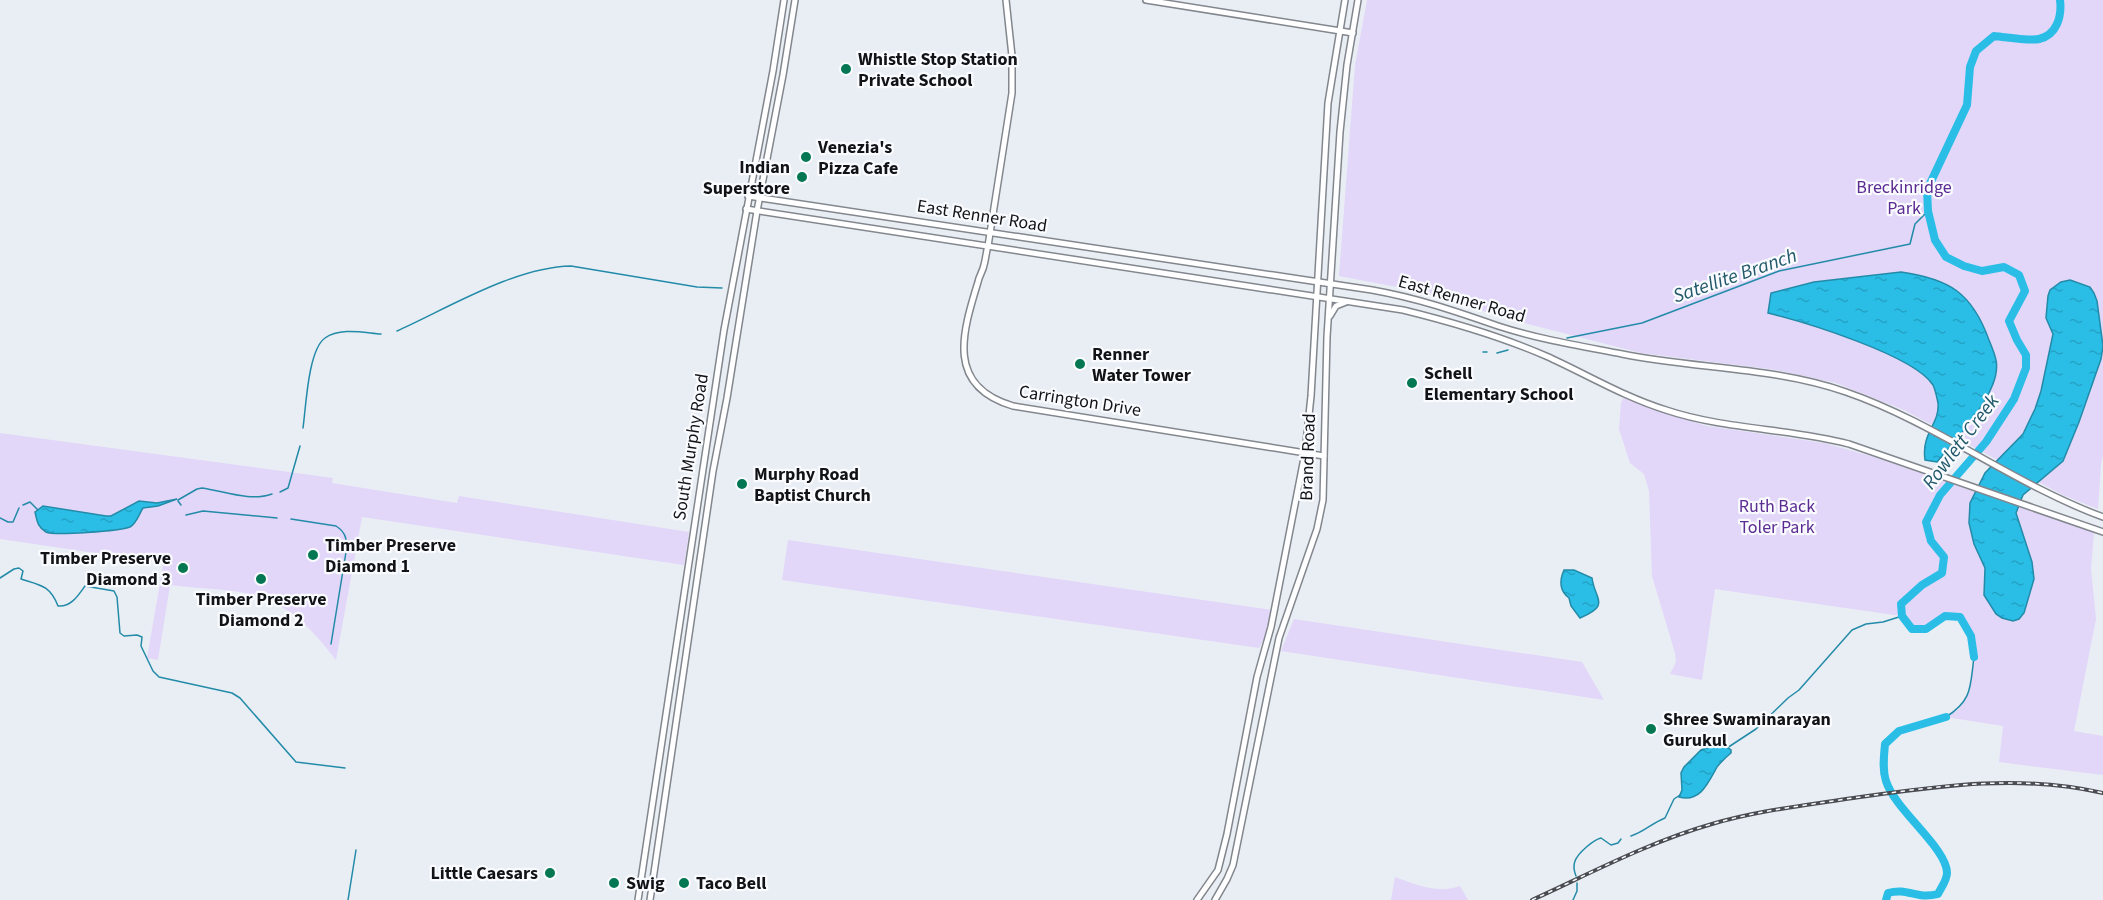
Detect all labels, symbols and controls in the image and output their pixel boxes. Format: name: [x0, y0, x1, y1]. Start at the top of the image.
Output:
place label: Whistle Stop Station Private School: [858, 47, 1018, 93]
marker: Whistle Stop Station Private School: [839, 62, 853, 76]
place label: Venezia's Pizza Cafe: [817, 135, 898, 181]
marker: Venezia's Pizza Cafe: [799, 150, 813, 164]
place label: Indian Superstore: [703, 155, 790, 201]
marker: Indian Superstore: [795, 170, 809, 184]
park label: Breckinridge Park: [1856, 175, 1952, 221]
street label: East Renner Road: [915, 193, 1049, 239]
water label: Satellite Branch: [1669, 242, 1801, 310]
street label: East Renner Road: [1395, 269, 1529, 329]
place label: Renner Water Tower: [1092, 342, 1192, 388]
marker: Renner Water Tower: [1073, 357, 1087, 371]
place label: Schell Elementary School: [1424, 361, 1574, 407]
street label: South Murphy Road: [667, 372, 715, 522]
marker: Schell Elementary School: [1405, 376, 1419, 390]
street label: Carrington Drive: [1017, 379, 1143, 423]
water label: Rowlett Creek: [1916, 388, 2006, 495]
street label: Brand Road: [1294, 413, 1322, 501]
place label: Murphy Road Baptist Church: [754, 462, 871, 508]
marker: Murphy Road Baptist Church: [735, 477, 749, 491]
park label: Ruth Back Toler Park: [1739, 494, 1815, 540]
place label: Timber Preserve Diamond 1: [325, 533, 456, 579]
place label: Timber Preserve Diamond 3: [40, 546, 171, 592]
marker: Timber Preserve Diamond 1: [306, 548, 320, 562]
marker: Timber Preserve Diamond 3: [176, 561, 190, 575]
marker: Timber Preserve Diamond 2: [254, 572, 268, 586]
place label: Timber Preserve Diamond 2: [195, 587, 327, 633]
place label: Shree Swaminarayan Gurukul: [1663, 707, 1831, 753]
marker: Shree Swaminarayan Gurukul: [1644, 722, 1658, 736]
place label: Little Caesars: [430, 861, 538, 886]
marker: Little Caesars: [543, 866, 557, 880]
place label: Swig: [626, 871, 665, 896]
place label: Taco Bell: [696, 871, 766, 896]
marker: Swig: [607, 876, 621, 890]
marker: Taco Bell: [677, 876, 691, 890]

